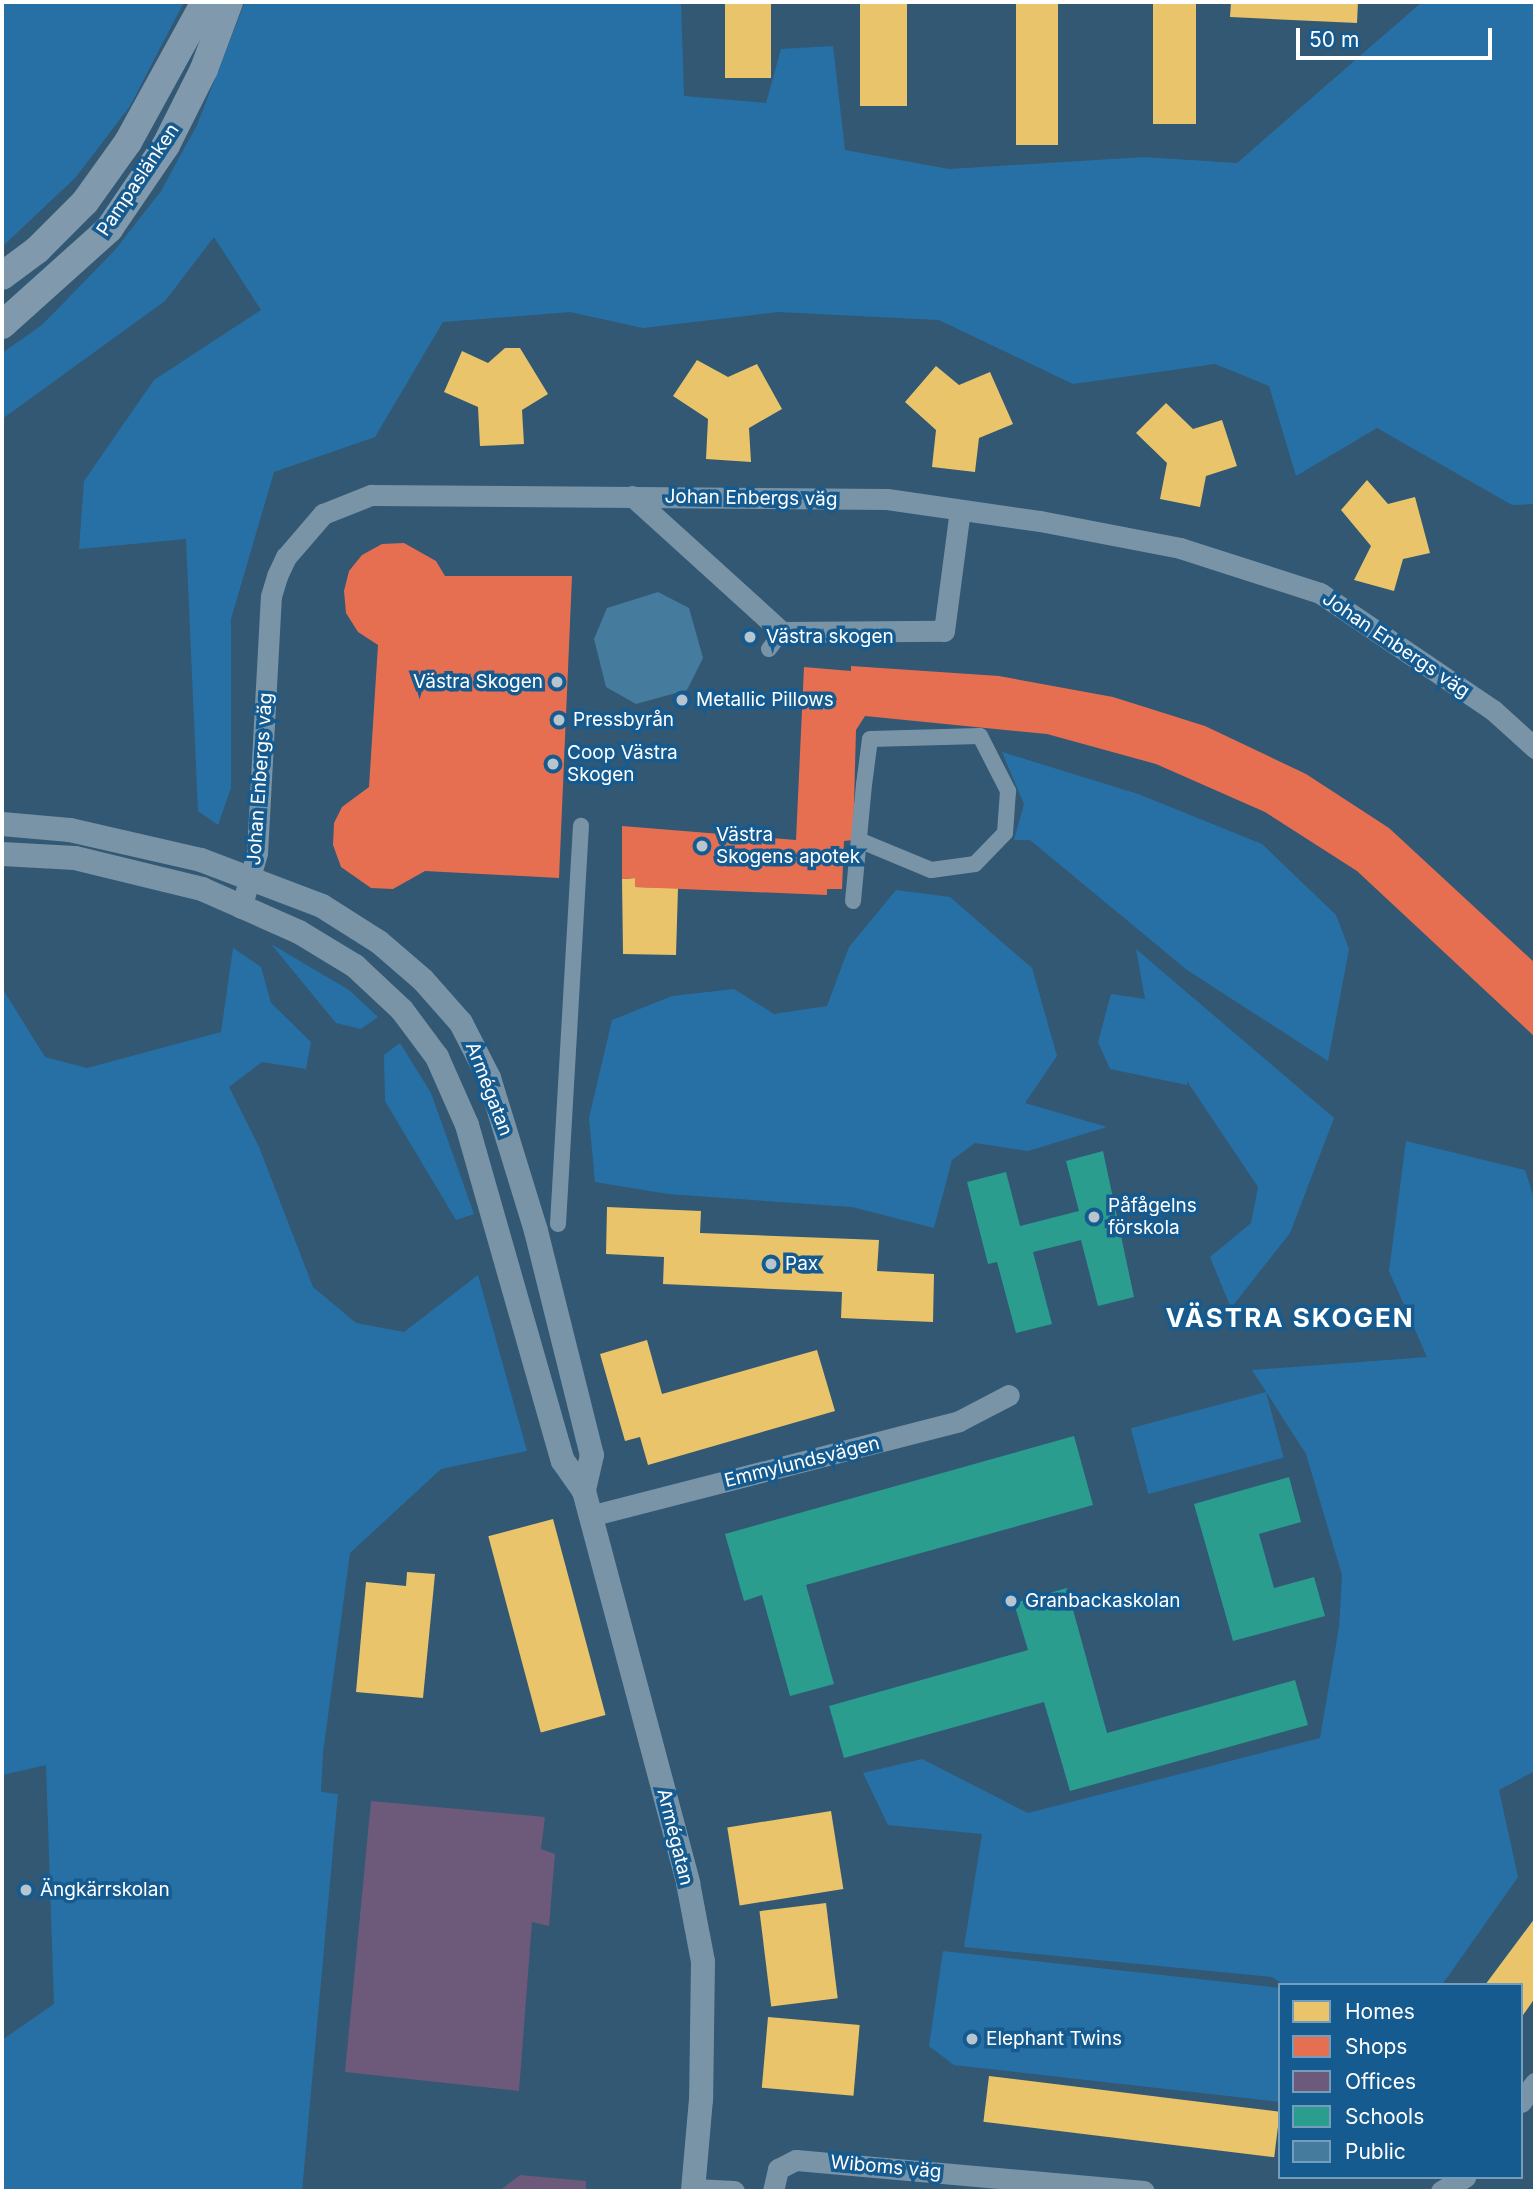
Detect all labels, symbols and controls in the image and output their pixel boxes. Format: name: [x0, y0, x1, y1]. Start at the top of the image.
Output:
scale bar: [1299, 14, 1495, 58]
text: 50 m: [1309, 27, 1359, 52]
street label: Pampaslänken: [92, 119, 184, 241]
street label: Johan Enbergs väg: [664, 485, 838, 511]
street label: Johan Enbergs väg: [1318, 587, 1474, 703]
place label: Västra skogen: [766, 626, 894, 648]
marker: Västra skogen: [740, 627, 760, 647]
place label: Västra Skogen: [413, 671, 543, 693]
marker: Västra Skogen: [549, 674, 565, 690]
place label: Metallic Pillows: [696, 689, 834, 711]
street label: Johan Enbergs väg: [243, 692, 277, 866]
marker: Metallic Pillows: [674, 692, 690, 708]
place label: Pressbyrån: [573, 709, 674, 731]
marker: Pressbyrån: [551, 712, 567, 728]
place label: Coop Västra Skogen: [567, 742, 678, 786]
marker: Coop Västra Skogen: [545, 756, 561, 772]
place label: Västra Skogens apotek: [716, 824, 860, 868]
marker: Västra Skogens apotek: [694, 838, 710, 854]
street label: Armégatan: [461, 1039, 517, 1139]
place label: Påfågelns förskola: [1108, 1195, 1197, 1239]
marker: Påfågelns förskola: [1086, 1209, 1102, 1225]
place label: Pax: [785, 1253, 818, 1275]
marker: Pax: [763, 1256, 779, 1272]
district label: VÄSTRA SKOGEN: [1167, 1302, 1413, 1334]
street label: Emmylundsvägen: [722, 1432, 882, 1492]
place label: Granbackaskolan: [1025, 1590, 1181, 1612]
marker: Granbackaskolan: [1003, 1593, 1019, 1609]
street label: Armégatan: [652, 1786, 698, 1888]
place label: Ängkärrskolan: [40, 1879, 170, 1901]
marker: Ängkärrskolan: [18, 1882, 34, 1898]
legend: [1278, 1983, 1523, 2179]
text: Homes: [1345, 1999, 1415, 2024]
place label: Elephant Twins: [986, 2028, 1122, 2050]
marker: Elephant Twins: [964, 2031, 980, 2047]
text: Shops: [1345, 2034, 1407, 2059]
text: Offices: [1345, 2069, 1416, 2094]
text: Schools: [1345, 2104, 1424, 2129]
text: Public: [1345, 2139, 1406, 2164]
street label: Wiboms väg: [830, 2151, 942, 2183]

